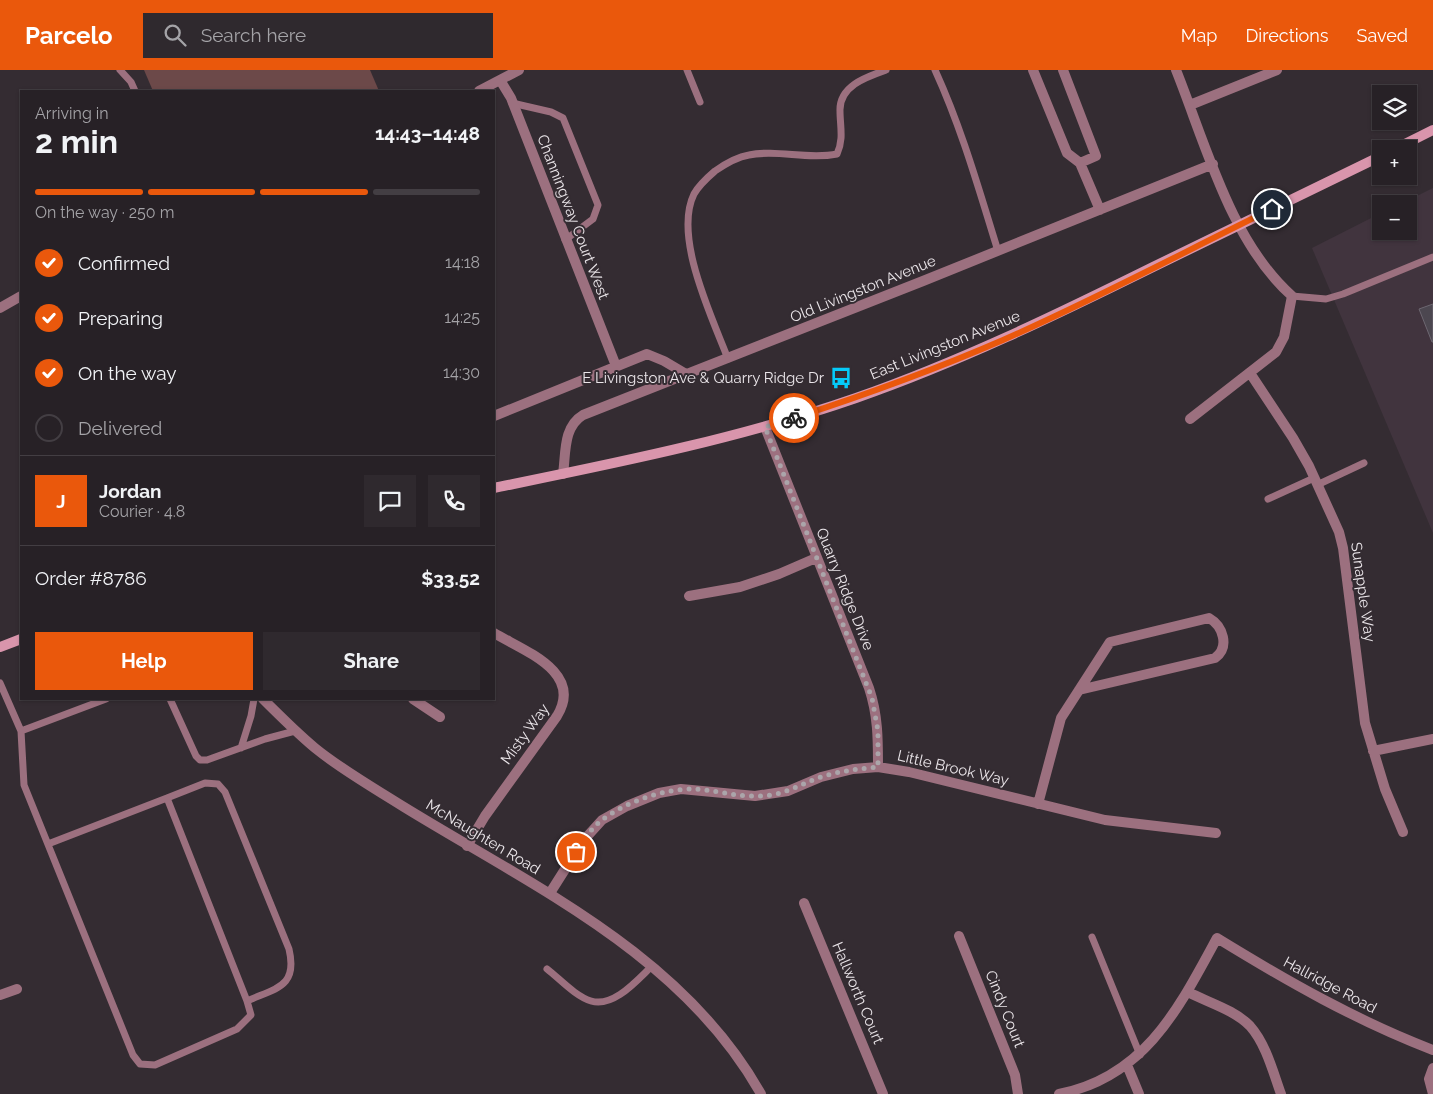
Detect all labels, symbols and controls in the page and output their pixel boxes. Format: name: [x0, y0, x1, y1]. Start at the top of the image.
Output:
search box: [143, 13, 493, 58]
text: Parcelo: [25, 21, 113, 50]
icon: search: [161, 21, 189, 49]
text: Search here: [201, 24, 306, 46]
text: Map: [1181, 25, 1217, 46]
text: Directions: [1245, 25, 1329, 46]
text: Saved: [1357, 25, 1408, 46]
map controls: [1372, 85, 1417, 240]
button: layers: [1372, 85, 1417, 130]
text: Arriving in: [35, 104, 109, 123]
text: 14:43–14:48: [375, 122, 480, 144]
text: 2 min: [35, 123, 118, 160]
street label: Channingway Court West: [533, 132, 613, 302]
button: +: [1372, 140, 1417, 185]
pin: [1251, 188, 1293, 230]
icon: home: [1258, 195, 1286, 223]
button: −: [1372, 195, 1417, 240]
text: On the way · 250 m: [35, 203, 174, 222]
icon: check: [35, 249, 63, 277]
street label: Old Livingston Avenue: [787, 251, 939, 326]
text: Confirmed: [78, 252, 170, 274]
text: 14:18: [445, 253, 480, 272]
icon: check: [35, 304, 63, 332]
text: Preparing: [78, 307, 163, 329]
street label: East Livingston Avenue: [867, 307, 1023, 383]
text: 14:25: [444, 308, 480, 327]
icon: check: [35, 359, 63, 387]
text: On the way: [78, 362, 177, 384]
text: 14:30: [443, 363, 480, 382]
bus stop icon: E Livingston Ave & Quarry Ridge Dr: [828, 365, 854, 391]
place label: E Livingston Ave & Quarry Ridge Dr: [582, 369, 825, 387]
courier: [769, 393, 819, 443]
icon: bike: [780, 404, 808, 432]
text: Delivered: [78, 417, 162, 439]
button: chat: [364, 475, 416, 527]
button: phone: [428, 475, 480, 527]
text: Jordan: [99, 480, 162, 502]
text: J: [56, 490, 66, 512]
text: Courier · 4.8: [99, 502, 185, 521]
street label: Quarry Ridge Drive: [812, 525, 878, 653]
street label: Sunapple Way: [1347, 541, 1379, 643]
text: Order #8786: [35, 567, 147, 589]
text: $33.52: [421, 567, 480, 589]
button: Help: [35, 632, 253, 690]
button: Share: [263, 632, 480, 690]
street label: Misty Way: [497, 700, 553, 768]
street label: Little Brook Way: [896, 746, 1010, 790]
street label: McNaughten Road: [423, 796, 543, 878]
pin: [555, 831, 597, 873]
icon: bag: [562, 838, 590, 866]
street label: Hallworth Court: [828, 939, 888, 1047]
street label: Hallridge Road: [1280, 953, 1380, 1017]
street label: Cindy Court: [981, 968, 1029, 1050]

